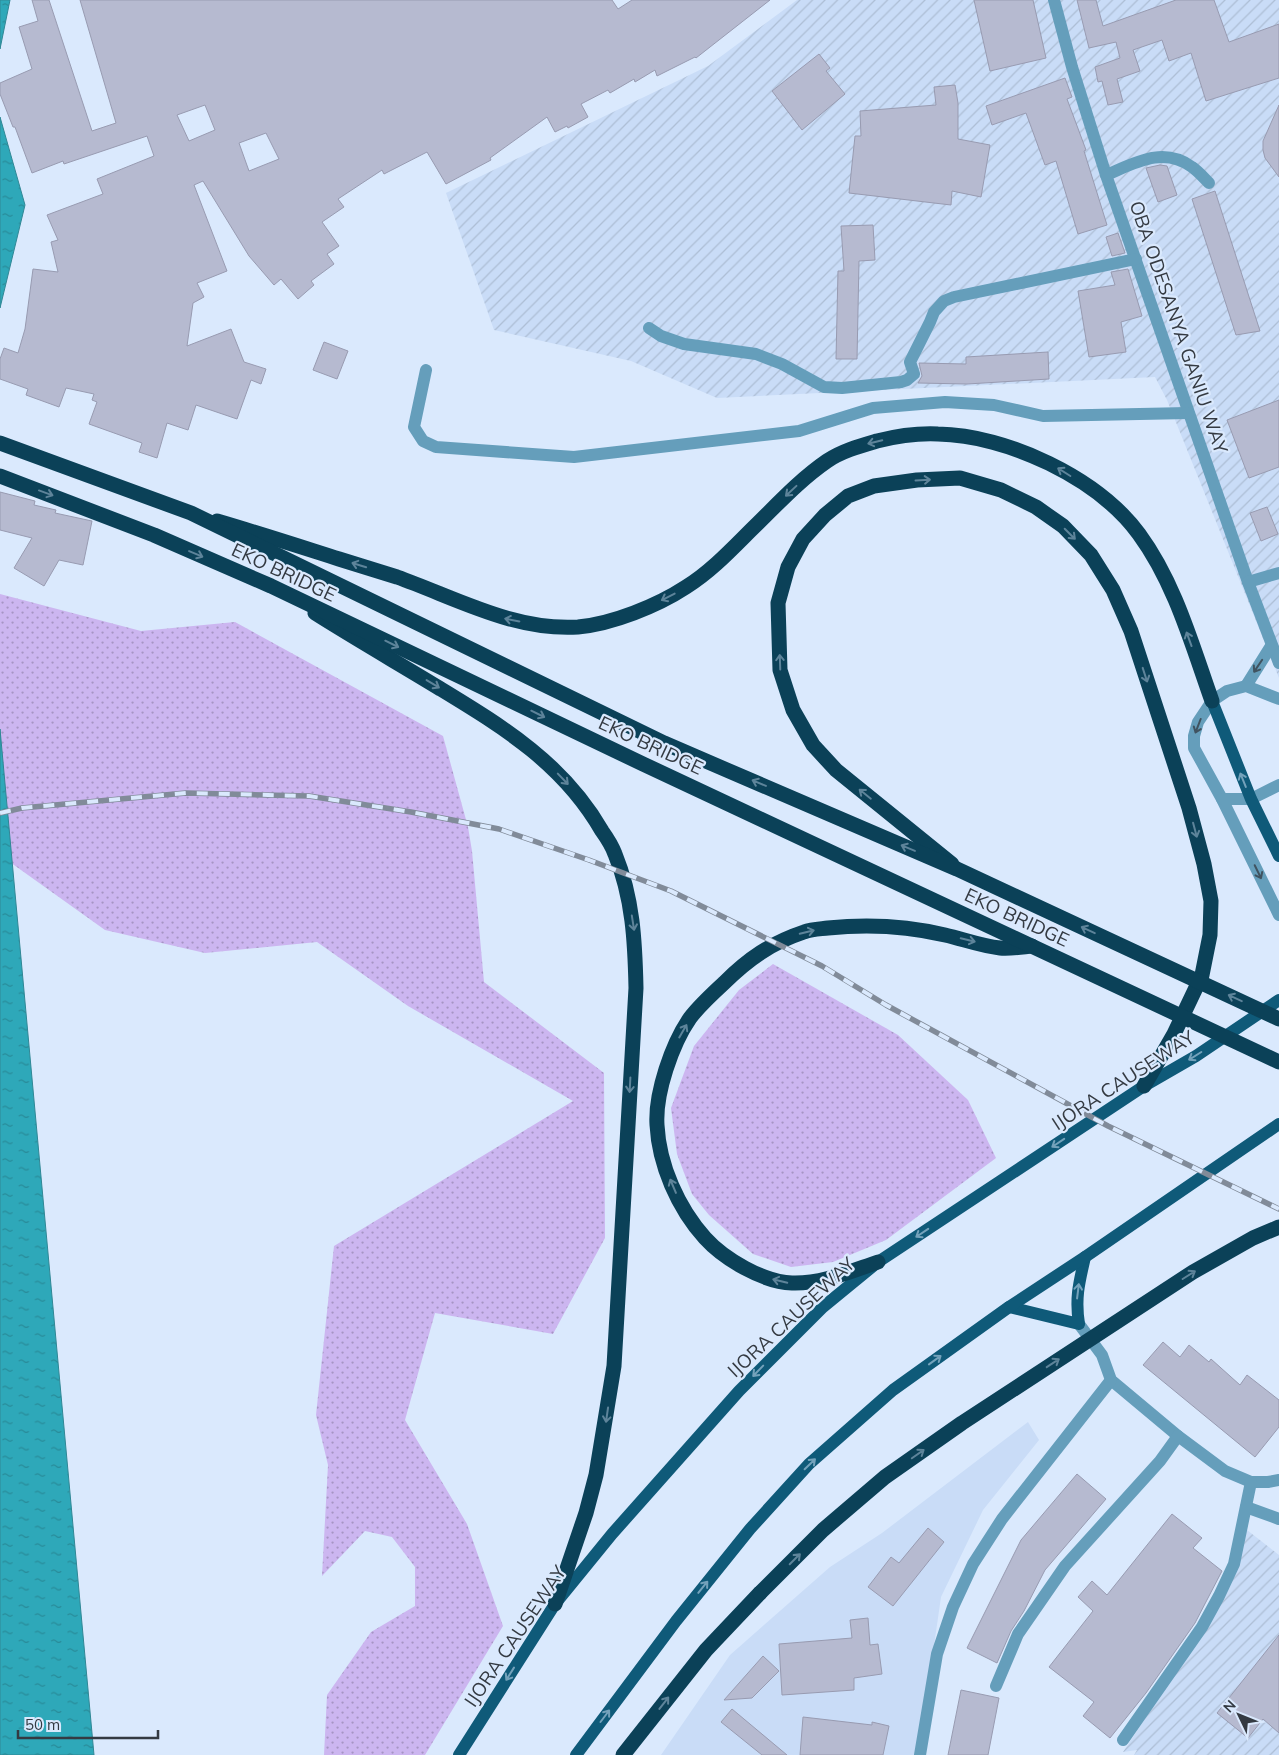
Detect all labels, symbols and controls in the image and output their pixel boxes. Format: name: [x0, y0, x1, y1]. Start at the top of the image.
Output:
street label: OBA ODESANYA GANIU WAY: [1124, 198, 1234, 457]
one-way arrow: [867, 438, 883, 447]
one-way arrow: [1058, 466, 1072, 476]
one-way arrow: [914, 475, 930, 484]
one-way arrow: [784, 485, 797, 497]
one-way arrow: [38, 489, 53, 498]
one-way arrow: [1064, 528, 1076, 540]
street label: EKO BRIDGE: [228, 537, 340, 607]
one-way arrow: [188, 549, 203, 559]
one-way arrow: [351, 560, 367, 570]
one-way arrow: [661, 592, 676, 602]
one-way arrow: [504, 614, 520, 624]
one-way arrow: [1184, 632, 1193, 647]
one-way arrow: [384, 639, 399, 649]
one-way arrow: [776, 654, 785, 670]
one-way arrow: [1253, 658, 1263, 672]
one-way arrow: [1141, 667, 1151, 683]
one-way arrow: [425, 679, 439, 689]
one-way arrow: [530, 710, 545, 719]
street label: EKO BRIDGE: [595, 710, 707, 780]
one-way arrow: [1193, 718, 1202, 733]
one-way arrow: [557, 773, 569, 785]
one-way arrow: [1238, 773, 1247, 788]
one-way arrow: [752, 778, 767, 788]
one-way arrow: [859, 789, 872, 800]
one-way arrow: [1191, 822, 1200, 838]
one-way arrow: [901, 842, 916, 852]
one-way arrow: [1253, 864, 1263, 879]
street label: EKO BRIDGE: [961, 882, 1073, 952]
one-way arrow: [628, 914, 638, 930]
one-way arrow: [1080, 924, 1095, 934]
one-way arrow: [799, 927, 815, 936]
one-way arrow: [959, 936, 975, 945]
one-way arrow: [1228, 993, 1243, 1003]
one-way arrow: [678, 1023, 688, 1038]
street label: IJORA CAUSEWAY: [1047, 1025, 1199, 1135]
one-way arrow: [1188, 1052, 1202, 1062]
one-way arrow: [626, 1077, 635, 1093]
one-way arrow: [1051, 1139, 1065, 1149]
one-way arrow: [667, 1179, 677, 1194]
one-way arrow: [915, 1228, 929, 1238]
street label: IJORA CAUSEWAY: [722, 1252, 860, 1382]
one-way arrow: [1182, 1269, 1196, 1279]
one-way arrow: [773, 1276, 789, 1285]
one-way arrow: [1073, 1283, 1083, 1299]
one-way arrow: [928, 1355, 941, 1366]
one-way arrow: [1046, 1358, 1060, 1369]
one-way arrow: [752, 1365, 764, 1378]
one-way arrow: [602, 1406, 612, 1422]
one-way arrow: [911, 1449, 925, 1459]
one-way arrow: [804, 1458, 816, 1470]
one-way arrow: [788, 1553, 801, 1565]
street label: IJORA CAUSEWAY: [459, 1560, 571, 1711]
one-way arrow: [698, 1581, 709, 1594]
one-way arrow: [505, 1667, 515, 1681]
north arrow: [1214, 1690, 1264, 1740]
one-way arrow: [659, 1696, 669, 1710]
text: N: [1219, 1696, 1240, 1716]
scale bar: [18, 1708, 158, 1740]
one-way arrow: [600, 1709, 610, 1723]
text: 50 m: [25, 1715, 60, 1734]

